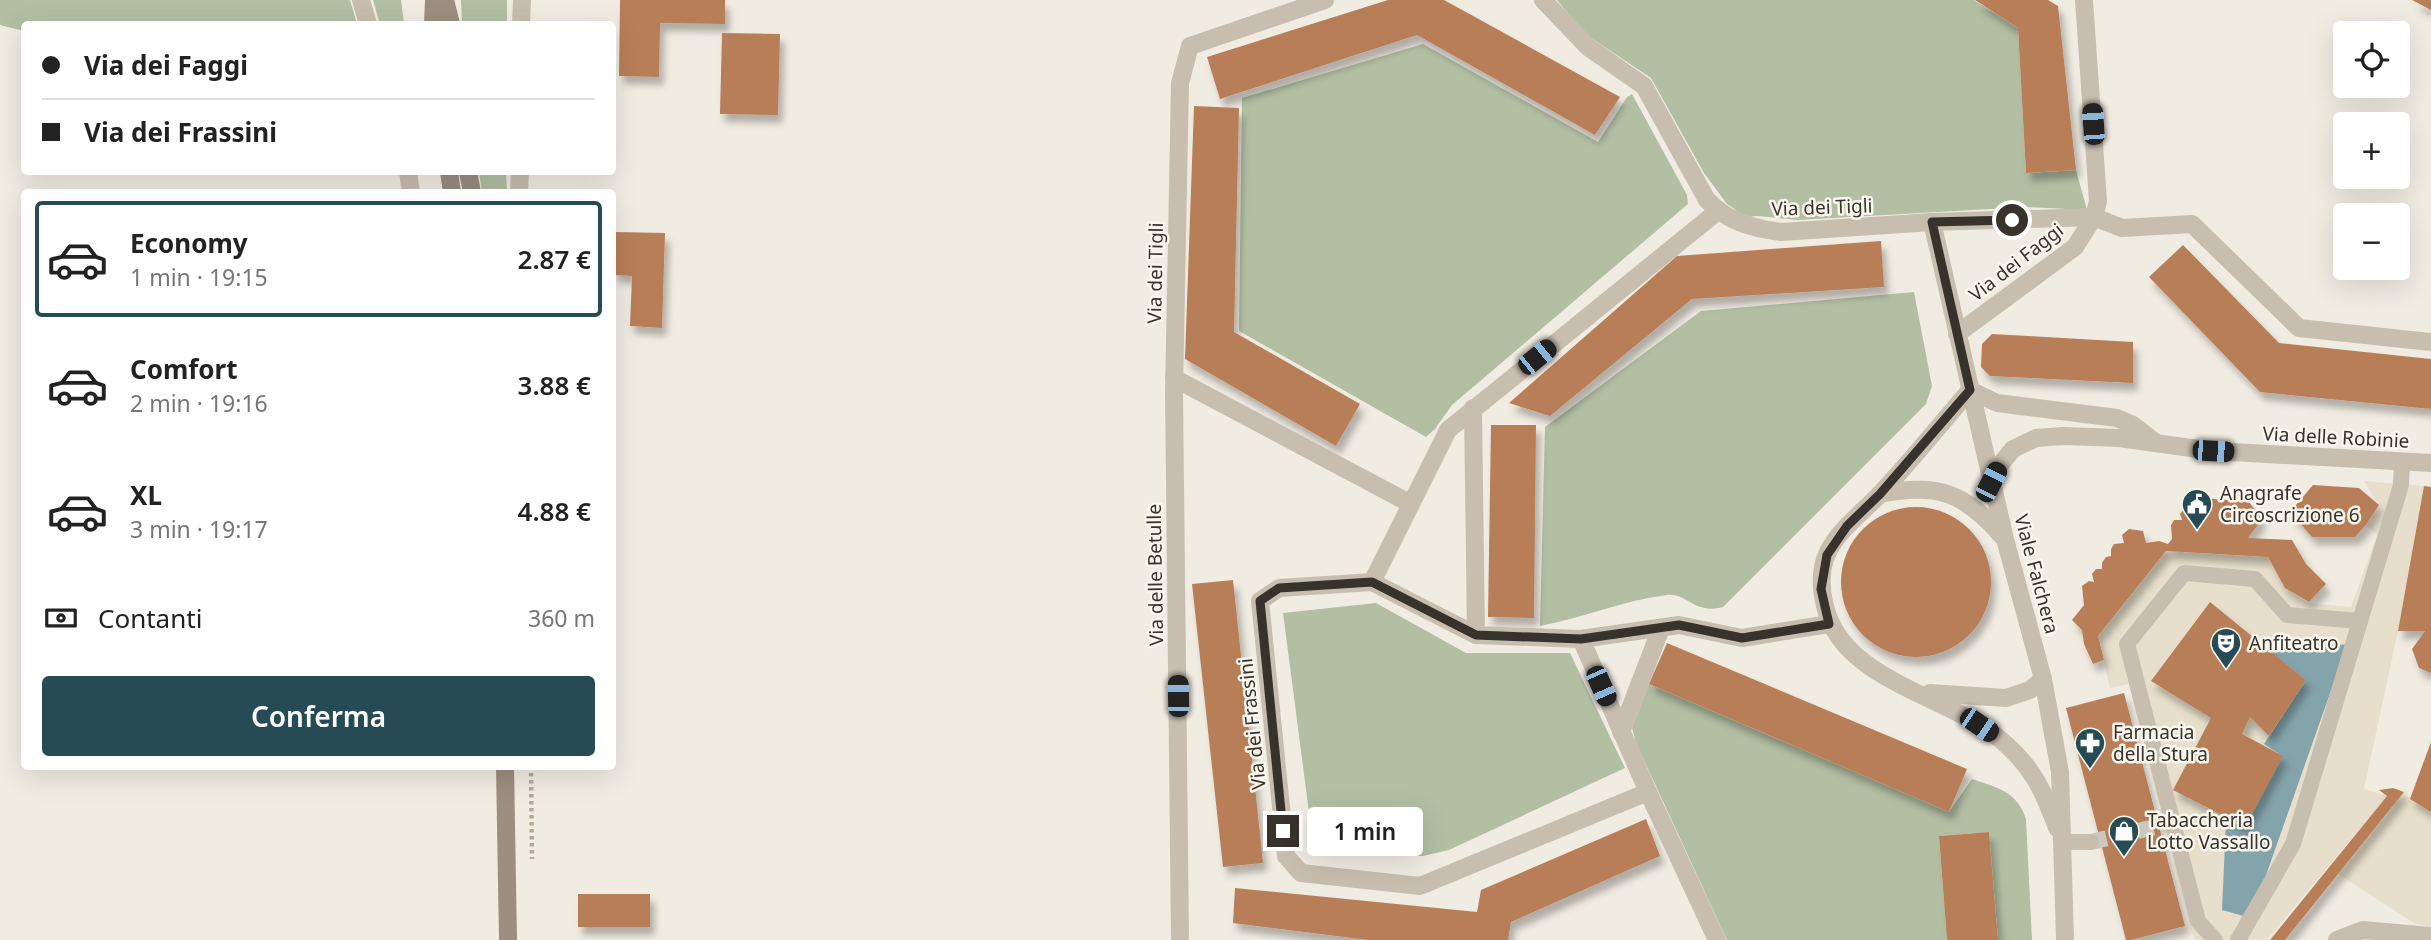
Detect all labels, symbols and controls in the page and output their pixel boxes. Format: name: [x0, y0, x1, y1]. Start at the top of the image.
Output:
map controls: [2333, 21, 2410, 280]
button: locate: [2333, 21, 2410, 98]
text: Via dei Faggi: [84, 47, 248, 83]
car: [2082, 102, 2105, 146]
button: +: [2333, 112, 2410, 189]
text: Via dei Frassini: [84, 114, 277, 150]
street label: Via dei Tigli: [1771, 192, 1873, 222]
button: −: [2333, 203, 2410, 280]
route start: [1996, 204, 2028, 236]
street label: Via dei Faggi: [1963, 217, 2069, 307]
street label: Via dei Tigli: [1141, 222, 1169, 324]
text: Economy: [130, 225, 248, 261]
icon: car: [46, 228, 109, 291]
text: 2.87 €: [518, 241, 591, 277]
text: 1 min · 19:15: [130, 261, 268, 293]
car: [1515, 336, 1560, 378]
text: Comfort: [130, 351, 238, 387]
icon: car: [46, 354, 109, 417]
text: 3.88 €: [518, 367, 591, 403]
text: 2 min · 19:16: [130, 387, 268, 419]
street label: Via delle Robinie: [2262, 420, 2410, 454]
car: [2192, 439, 2235, 463]
car: [1973, 459, 2010, 505]
text: XL: [130, 477, 162, 513]
icon: car: [46, 480, 109, 543]
place label: Anagrafe Circoscrizione 6: [2220, 480, 2360, 528]
public building icon: Anagrafe Circoscrizione 6: [2180, 487, 2214, 531]
text: 4.88 €: [518, 493, 591, 529]
street label: Via delle Betulle: [1141, 504, 1169, 646]
street label: Viale Falchera: [2009, 511, 2065, 637]
text: 3 min · 19:17: [130, 513, 268, 545]
icon: cash: [42, 599, 80, 637]
text: Contanti: [98, 600, 202, 636]
text: 360 m: [528, 602, 595, 634]
theatre icon: Anfiteatro: [2209, 626, 2243, 670]
place label: Anfiteatro: [2249, 630, 2338, 656]
street label: Via dei Frassini: [1232, 657, 1272, 791]
car: [1583, 663, 1620, 709]
car: [1168, 675, 1189, 717]
button: Conferma: [42, 676, 595, 756]
car: [1956, 705, 2003, 745]
place label: Farmacia della Stura: [2113, 719, 2208, 767]
pharmacy icon: Farmacia della Stura: [2073, 726, 2107, 770]
callout: 1 min: [1308, 806, 1423, 856]
place label: Tabaccheria Lotto Vassallo: [2147, 807, 2270, 855]
shop icon: Tabaccheria Lotto Vassallo: [2107, 814, 2141, 858]
route end: [1267, 815, 1299, 847]
text: 1 min: [1334, 815, 1396, 847]

